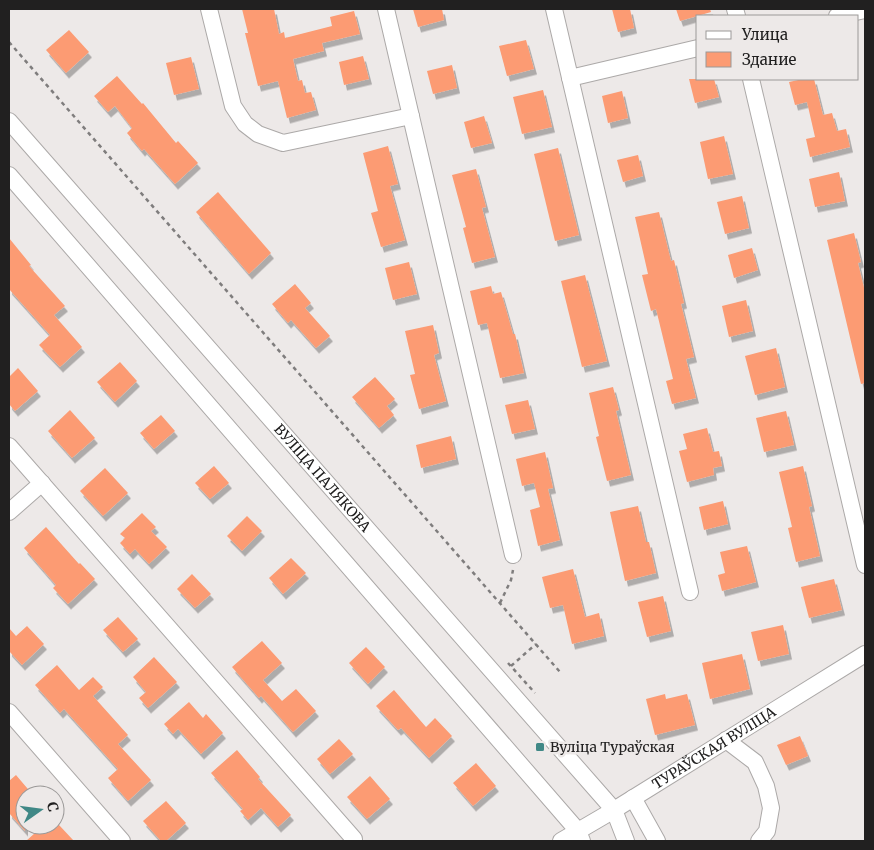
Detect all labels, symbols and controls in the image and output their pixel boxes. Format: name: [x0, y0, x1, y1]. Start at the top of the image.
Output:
legend: [696, 15, 859, 80]
text: Улица: [741, 25, 788, 44]
text: Здание: [742, 50, 796, 69]
street label: ВУЛІЦА ПАЛЯКОВА: [270, 420, 375, 536]
street label: ТУРАЎСКАЯ ВУЛІЦА: [649, 703, 779, 793]
place label: Вуліца Тураўская: [550, 738, 675, 756]
marker: Вуліца Тураўская: [534, 741, 546, 753]
north arrow: [15, 785, 65, 835]
text: С: [43, 800, 62, 814]

